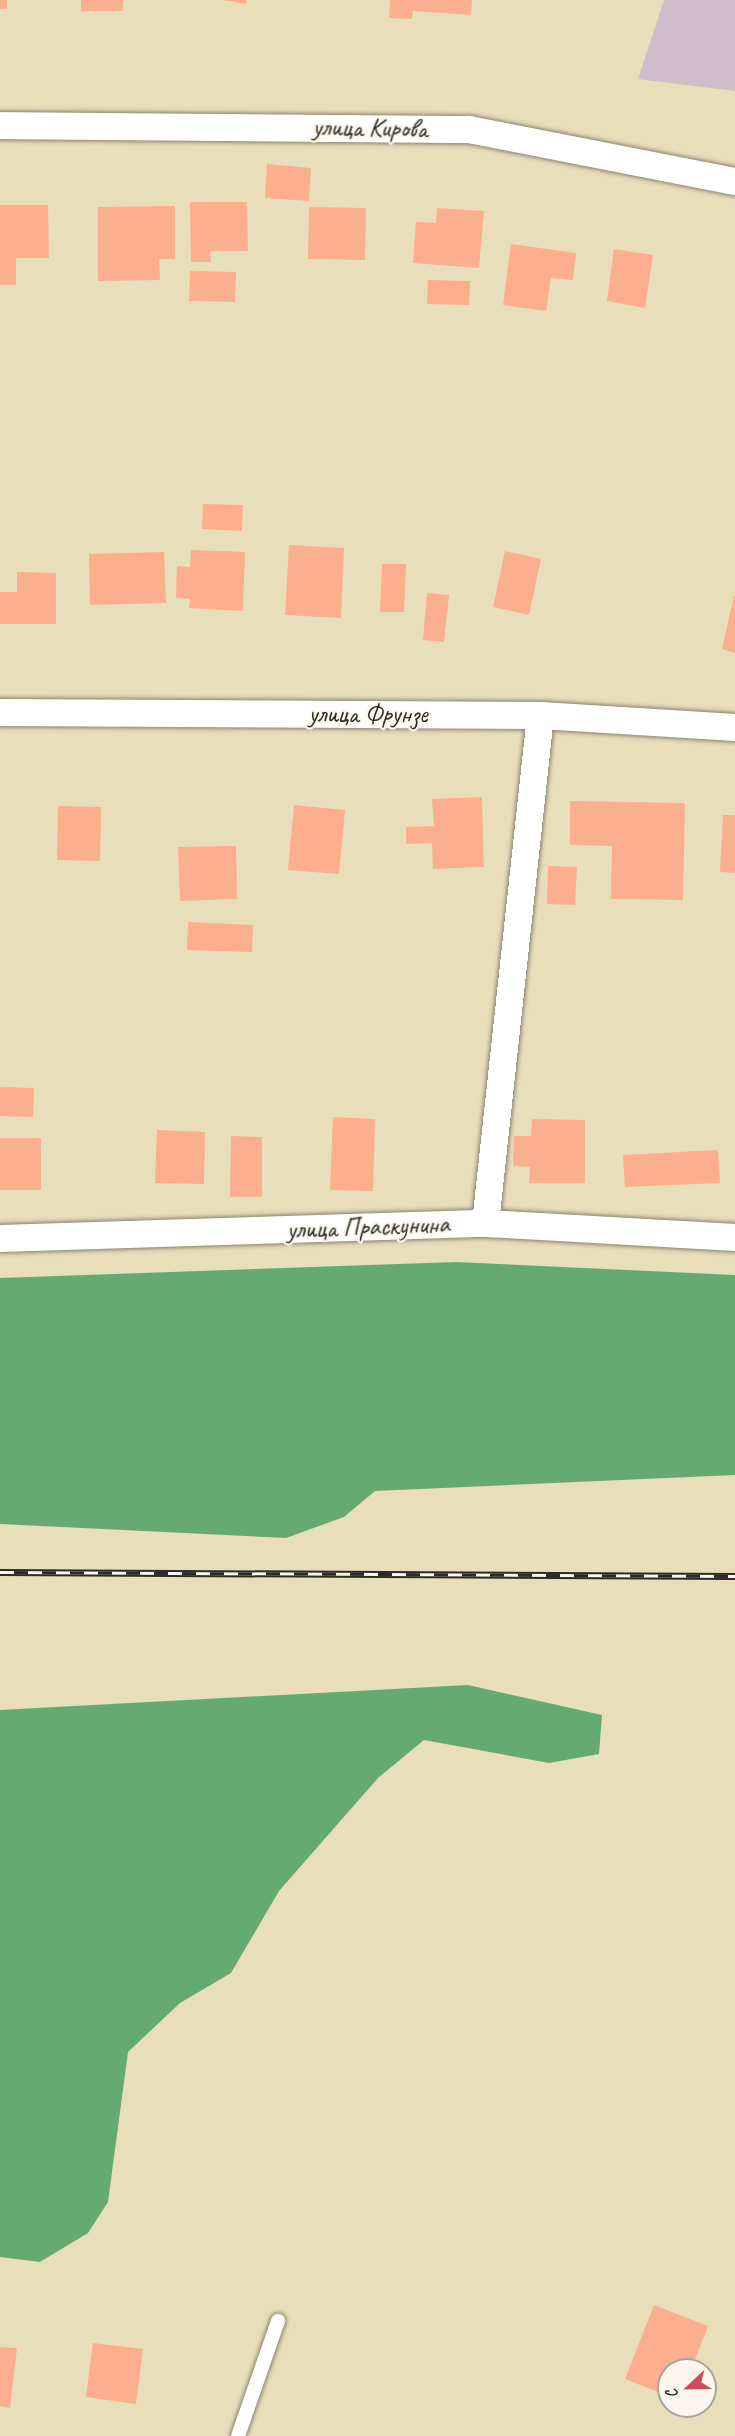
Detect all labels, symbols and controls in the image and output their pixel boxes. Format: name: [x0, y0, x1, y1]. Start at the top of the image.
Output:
street label: улица Кирова: [313, 111, 427, 145]
street label: улица Фрунзе: [309, 698, 427, 730]
street label: улица Праскунина: [286, 1209, 450, 1245]
north arrow: [657, 2358, 717, 2418]
text: С: [661, 2387, 683, 2401]

